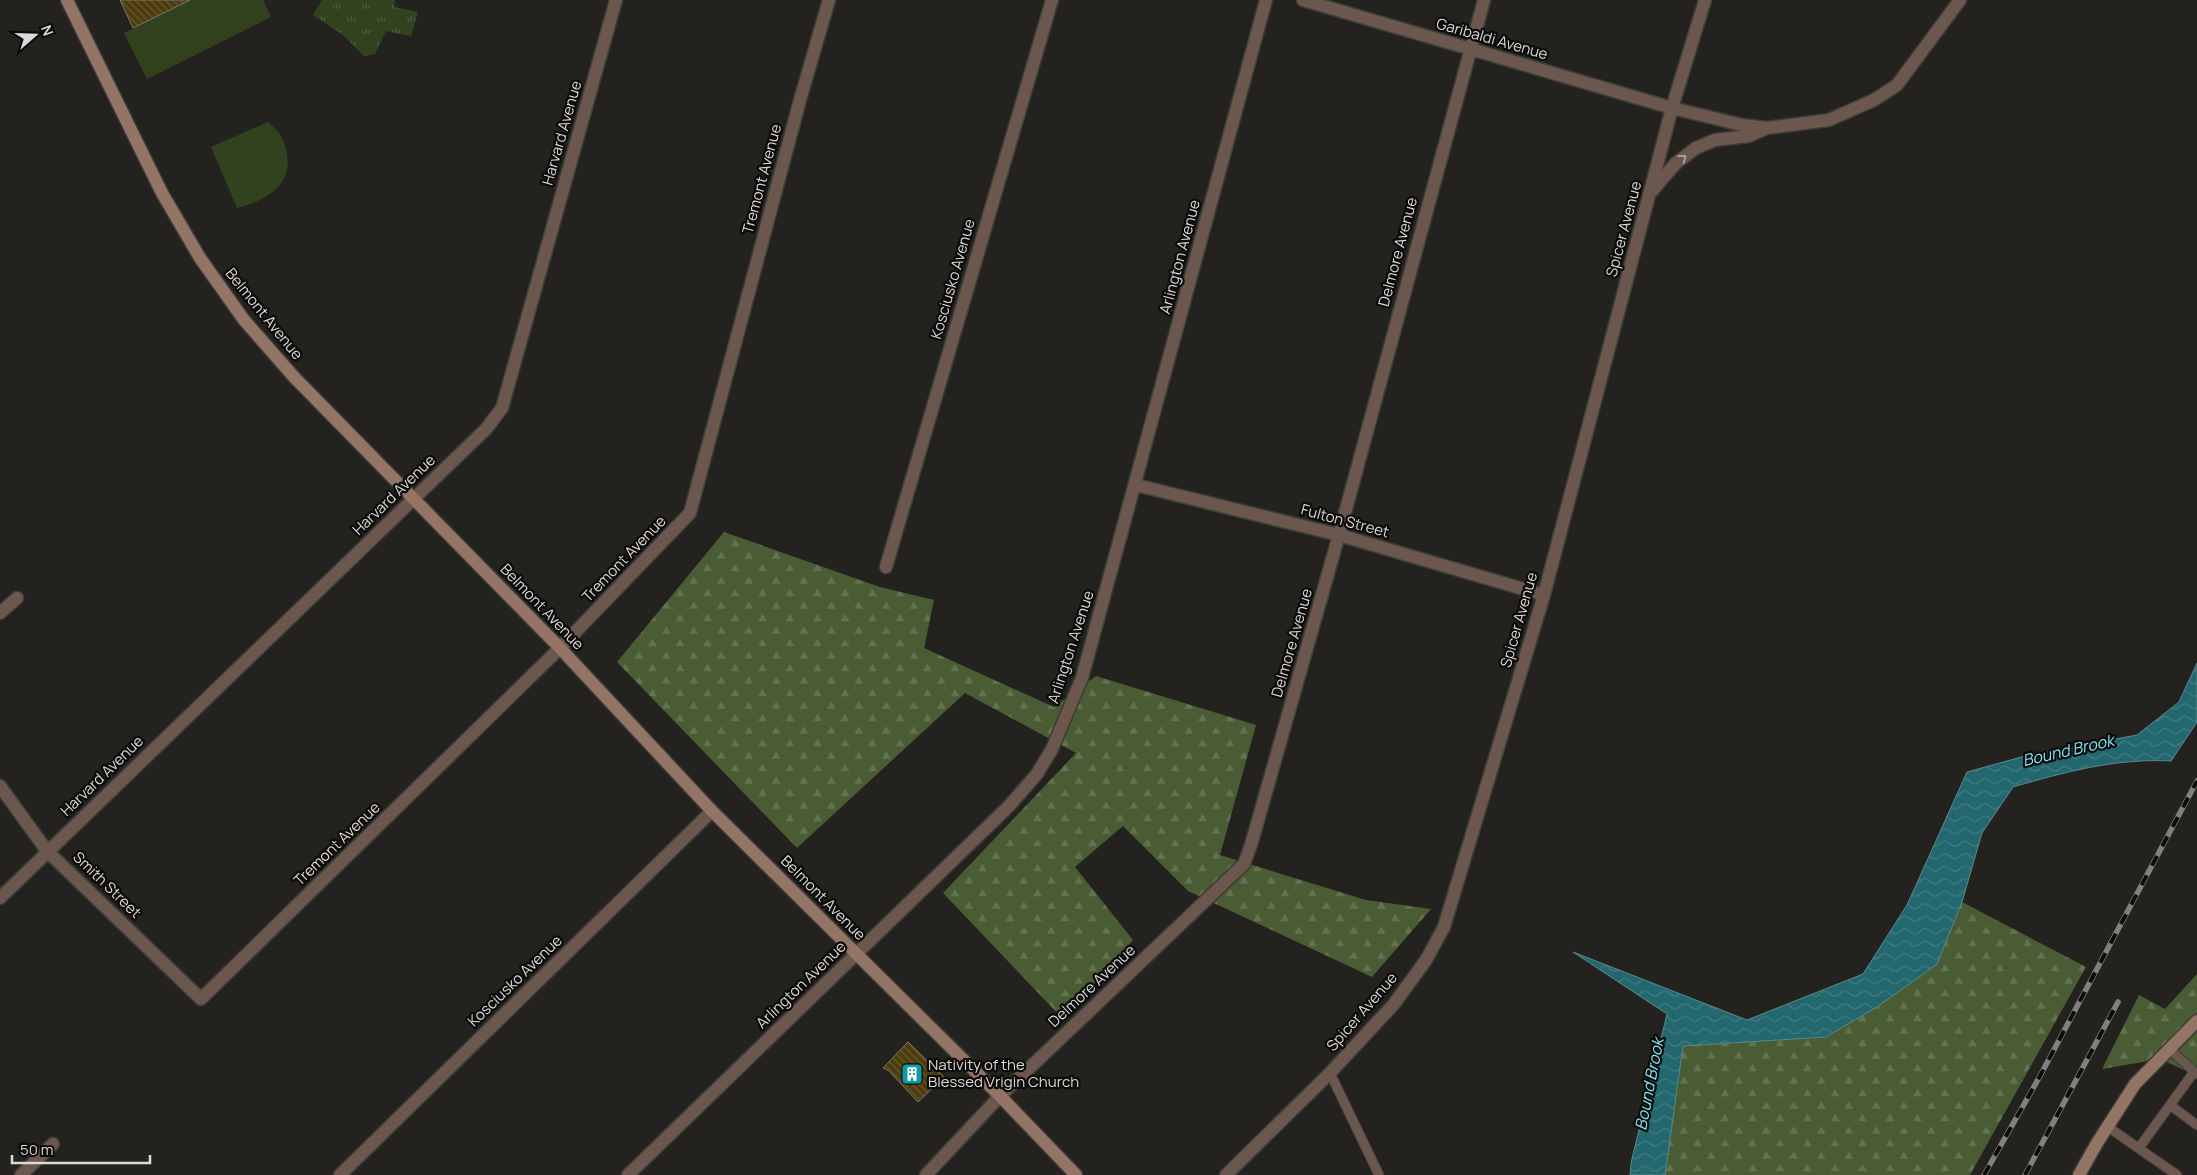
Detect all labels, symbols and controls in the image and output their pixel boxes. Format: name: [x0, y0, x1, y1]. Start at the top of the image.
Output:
north arrow: [10, 10, 60, 60]
street label: Garibaldi Avenue: [1434, 13, 1551, 65]
text: N: [37, 22, 58, 38]
street label: Harvard Avenue: [537, 78, 587, 188]
street label: Tremont Avenue: [737, 121, 786, 236]
one-way arrow: [1677, 155, 1686, 164]
street label: Spicer Avenue: [1601, 178, 1646, 279]
street label: Delmore Avenue: [1373, 195, 1422, 309]
street label: Arlington Avenue: [1154, 197, 1205, 316]
street label: Kosciusko Avenue: [925, 216, 980, 341]
street label: Belmont Avenue: [221, 263, 308, 364]
street label: Harvard Avenue: [348, 449, 440, 540]
street label: Fulton Street: [1299, 499, 1392, 542]
street label: Tremont Avenue: [577, 511, 671, 607]
street label: Belmont Avenue: [496, 559, 589, 654]
street label: Spicer Avenue: [1495, 570, 1542, 670]
street label: Delmore Avenue: [1266, 586, 1317, 700]
street label: Arlington Avenue: [1042, 587, 1099, 706]
water label: Bound Brook: [2020, 728, 2118, 771]
street label: Harvard Avenue: [56, 730, 148, 821]
street label: Tremont Avenue: [289, 797, 385, 890]
street label: Smith Street: [69, 847, 146, 923]
street label: Belmont Avenue: [776, 851, 871, 945]
street label: Kosciusko Avenue: [463, 930, 567, 1031]
street label: Arlington Avenue: [751, 936, 850, 1033]
street label: Delmore Avenue: [1043, 940, 1140, 1032]
street label: Spicer Avenue: [1321, 968, 1402, 1056]
water label: Bound Brook: [1629, 1034, 1669, 1132]
place label: Nativity of the Blessed Vrigin Church: [928, 1054, 1079, 1092]
building icon: Nativity of the Blessed Vrigin Church: [900, 1062, 924, 1086]
scale bar: [12, 1132, 150, 1164]
text: 50 m: [20, 1139, 54, 1160]

